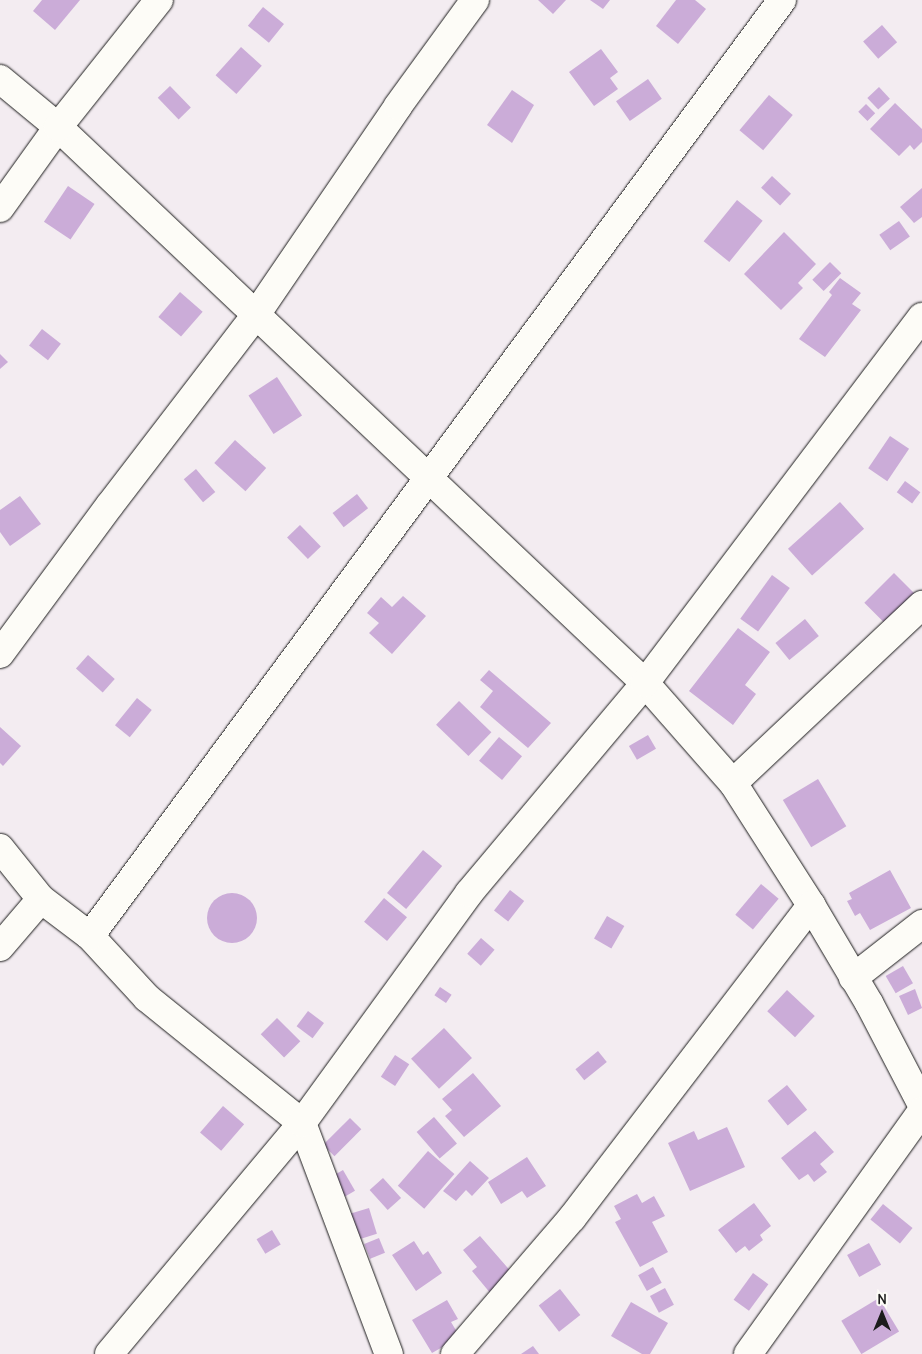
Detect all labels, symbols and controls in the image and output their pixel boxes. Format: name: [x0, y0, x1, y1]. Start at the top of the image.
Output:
north arrow: [857, 1289, 907, 1339]
text: N: [877, 1290, 887, 1308]

